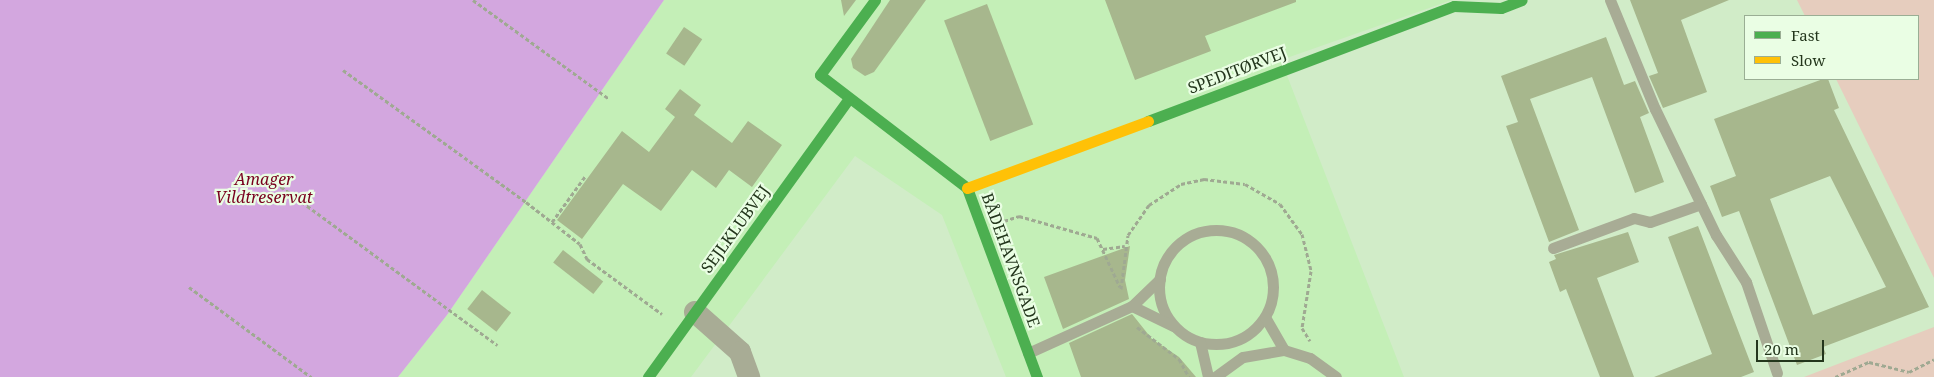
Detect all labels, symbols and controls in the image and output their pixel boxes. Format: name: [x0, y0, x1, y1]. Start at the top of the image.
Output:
legend: [1744, 15, 1919, 80]
text: Fast: [1791, 25, 1820, 45]
street label: SPEDITØRVEJ: [1185, 42, 1289, 98]
text: Slow: [1791, 50, 1825, 70]
park label: Amager Vildtreservat: [215, 169, 313, 207]
street label: SEJLKLUBVEJ: [697, 182, 773, 276]
street label: BÅDEHAVNSGADE: [978, 190, 1044, 330]
scale bar: [1759, 330, 1826, 362]
text: 20 m: [1764, 339, 1799, 359]

